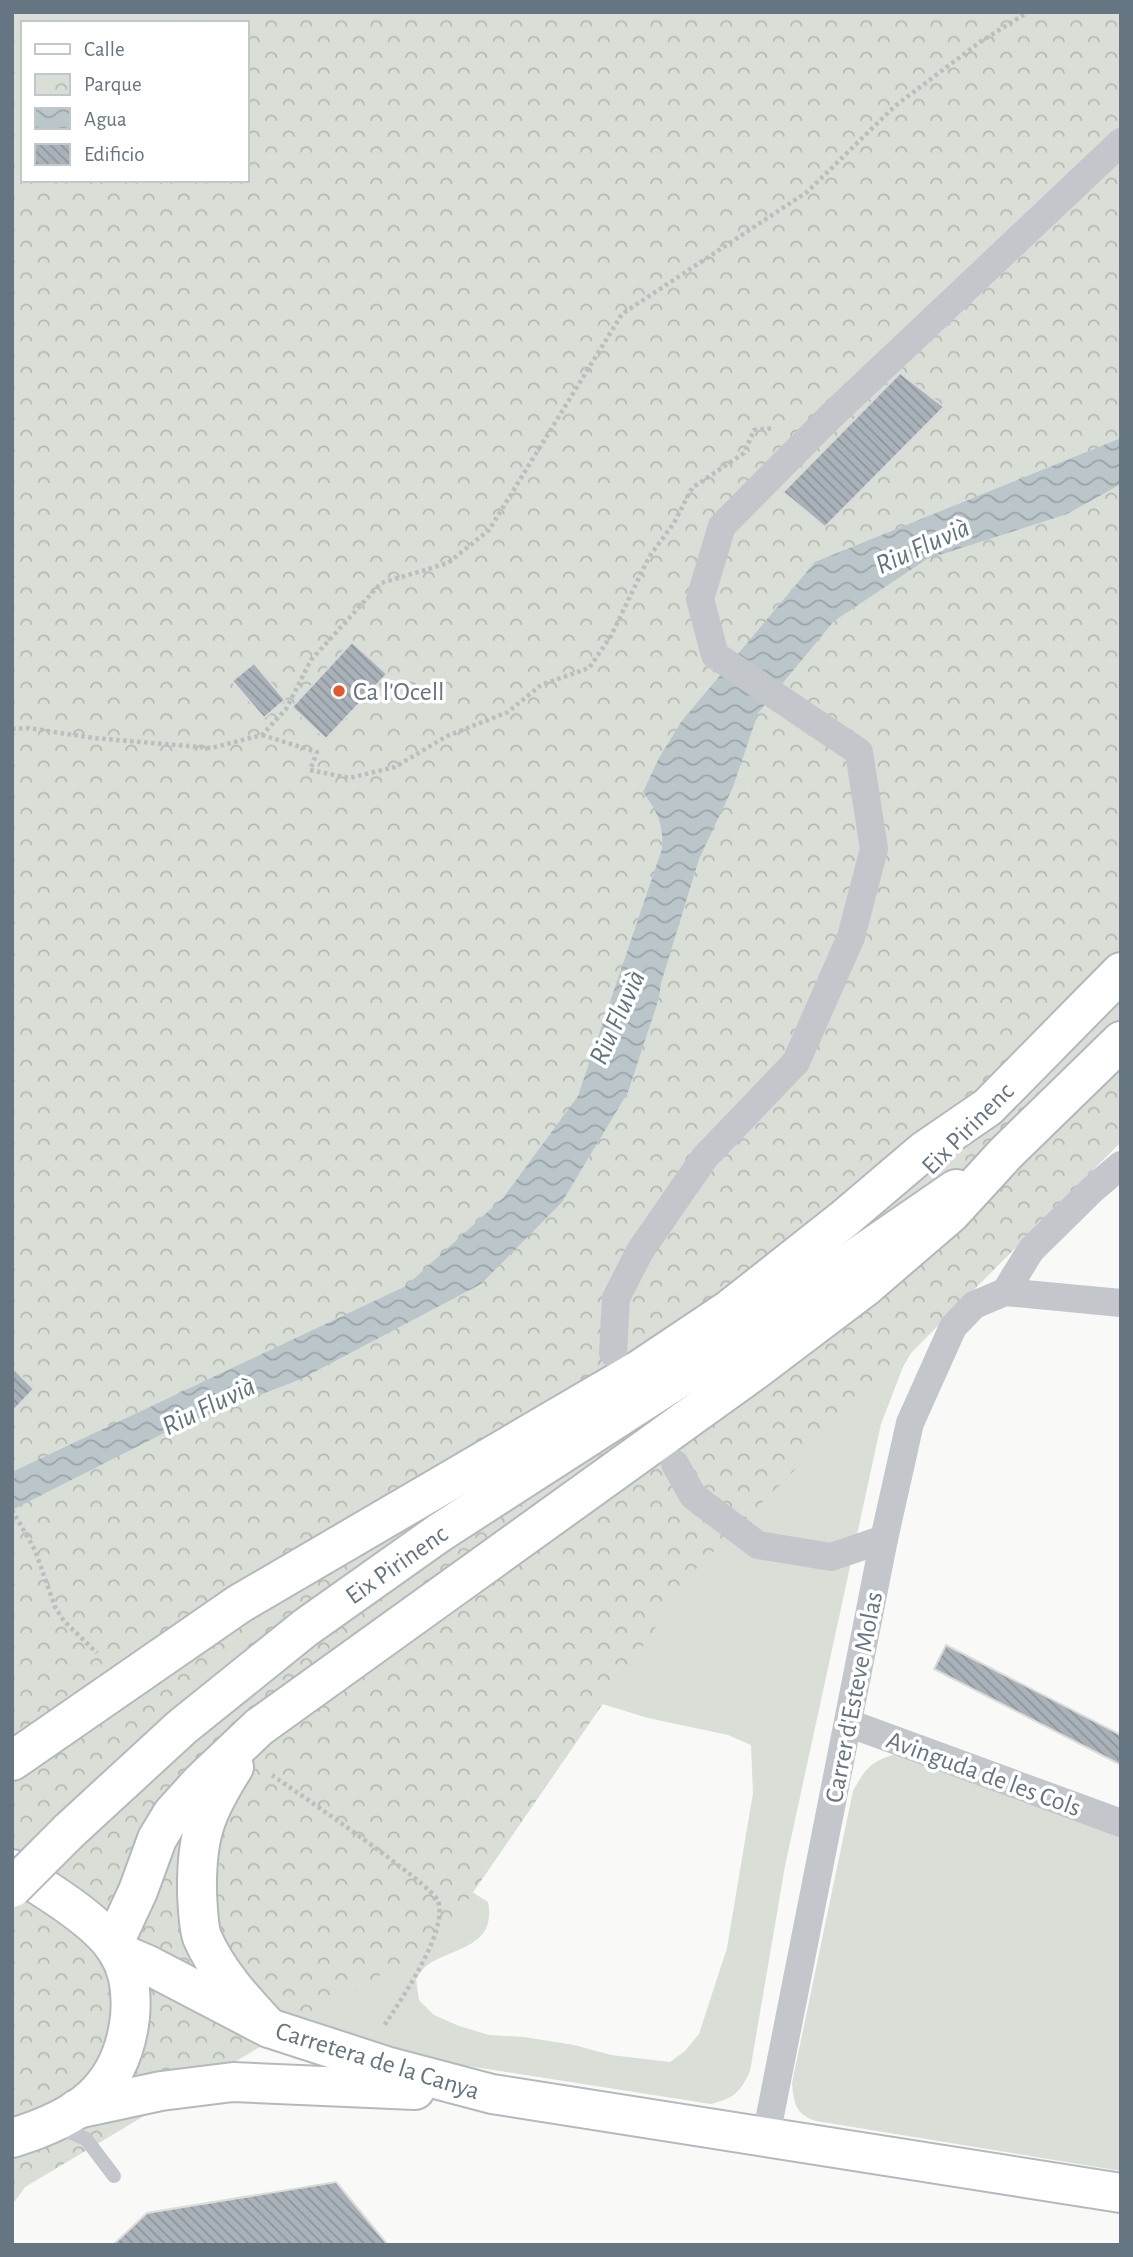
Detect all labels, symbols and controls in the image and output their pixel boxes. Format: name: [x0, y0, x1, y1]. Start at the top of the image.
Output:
legend: [21, 21, 248, 182]
text: Calle: [84, 39, 125, 60]
text: Parque: [84, 74, 142, 95]
text: Agua: [84, 109, 127, 130]
text: Edificio: [84, 144, 145, 165]
water label: Riu Fluvià: [872, 514, 974, 580]
place label: Ca l'Ocell: [353, 679, 445, 705]
marker: Ca l'Ocell: [331, 683, 347, 699]
water label: Riu Fluvià: [585, 967, 651, 1069]
street label: Eix Pirinenc: [917, 1078, 1019, 1180]
water label: Riu Fluvià: [158, 1372, 260, 1441]
street label: Eix Pirinenc: [341, 1520, 452, 1609]
street label: Carrer d'Esteve Molas: [821, 1590, 887, 1805]
street label: Avinguda de les Cols: [883, 1727, 1084, 1821]
street label: Carretera de la Canya: [273, 2018, 483, 2104]

